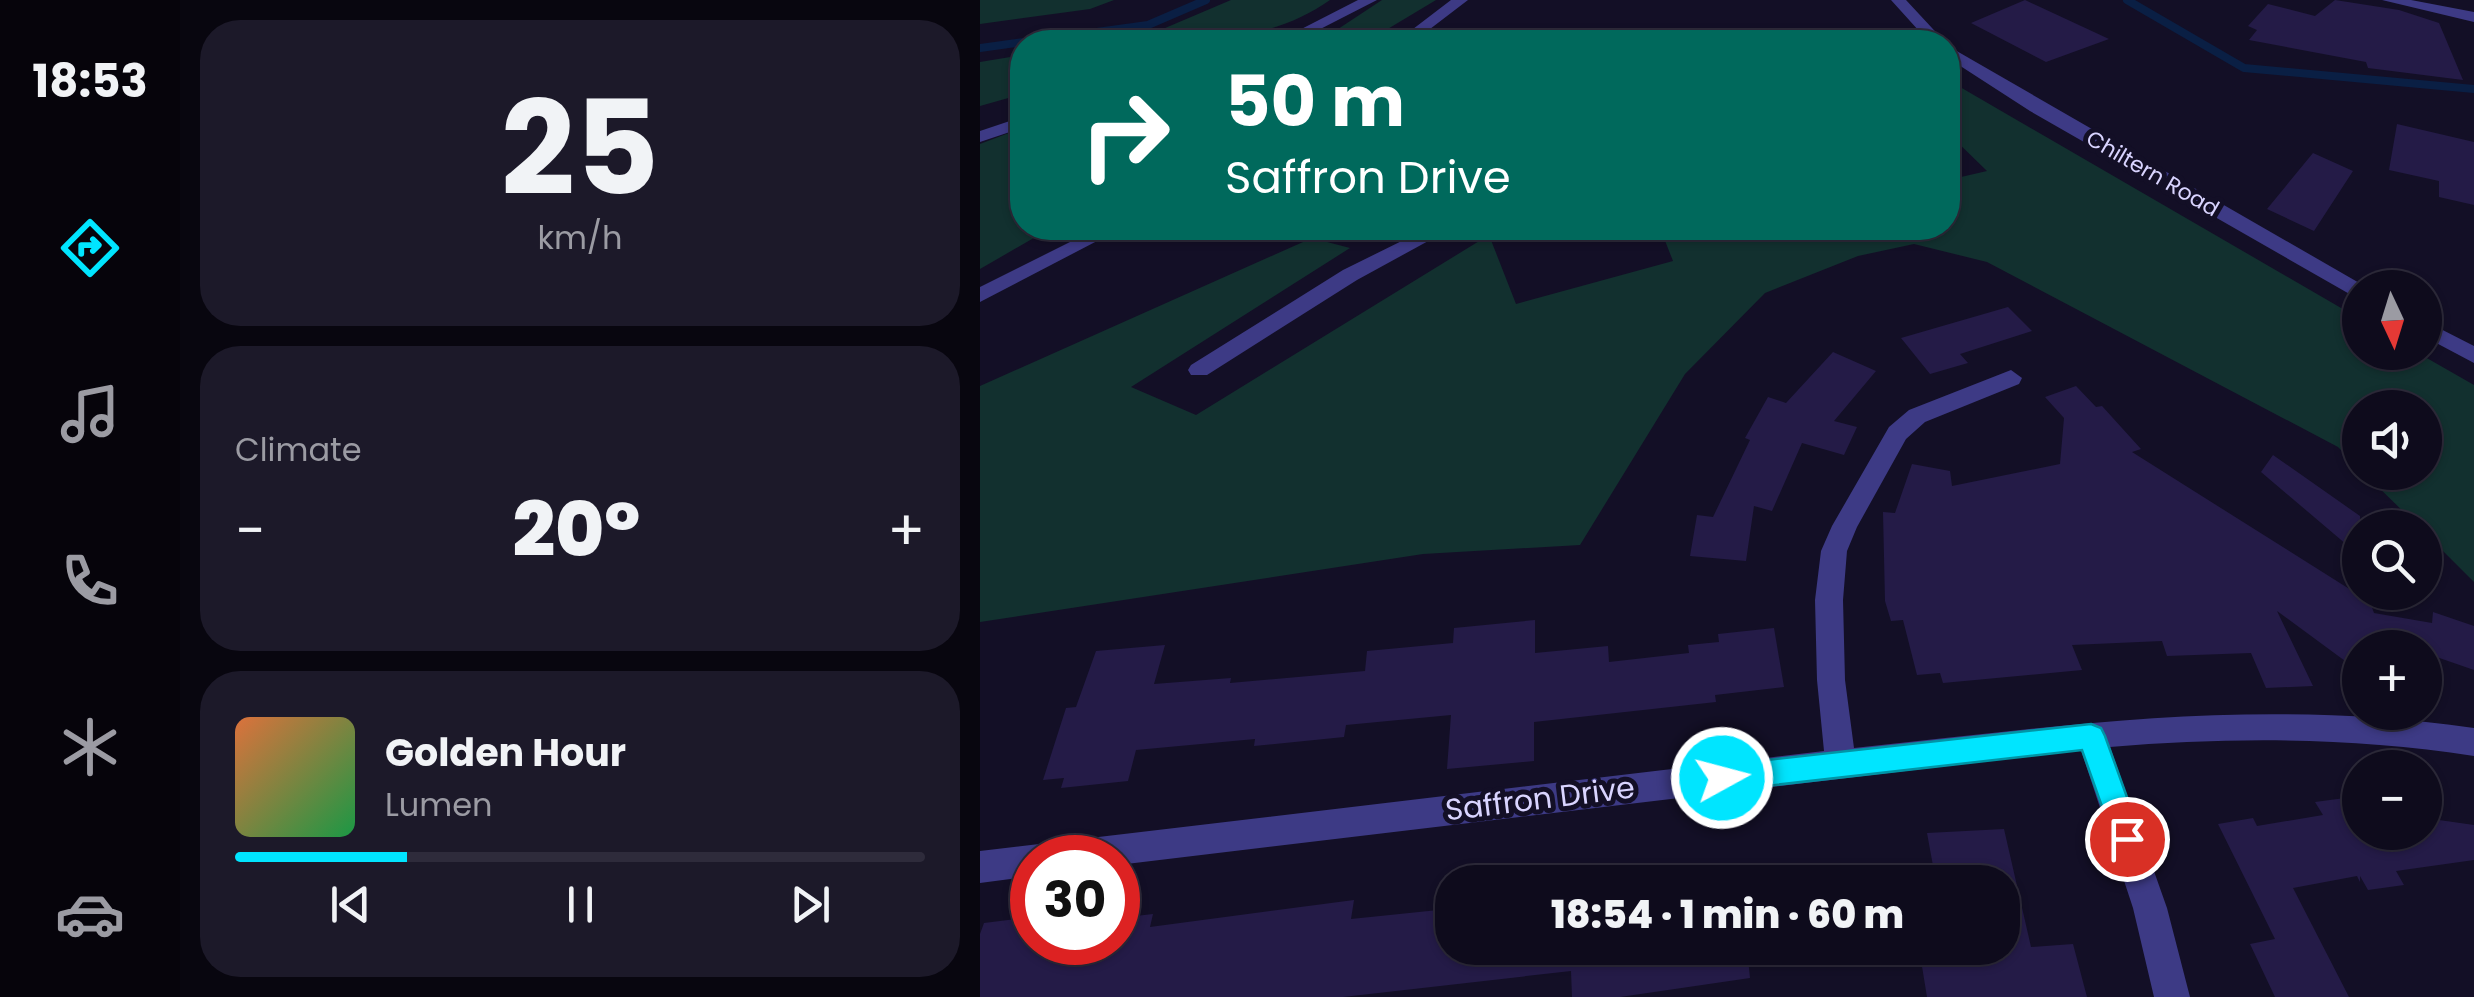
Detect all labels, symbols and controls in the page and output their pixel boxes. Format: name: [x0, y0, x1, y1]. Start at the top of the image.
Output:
text: 18:53: [32, 50, 148, 113]
text: 50 m: [1225, 52, 1405, 151]
text: 25: [501, 57, 659, 240]
icon: right: [1060, 70, 1190, 200]
street label: Chiltern Road: [2081, 123, 2225, 224]
text: Saffron Drive: [1225, 146, 1511, 209]
icon: directions: [55, 213, 125, 283]
text: km/h: [537, 215, 623, 260]
north arrow: [2342, 270, 2442, 370]
map controls: [2342, 270, 2442, 850]
icon: music: [55, 379, 125, 449]
button: sound: [2342, 390, 2442, 490]
text: Climate: [235, 427, 362, 472]
text: 20°: [512, 477, 640, 582]
text: −: [235, 492, 265, 569]
text: +: [887, 492, 925, 569]
button: search: [2342, 510, 2442, 610]
icon: phone: [55, 546, 125, 616]
button: +: [2342, 630, 2442, 730]
icon: climate: [55, 712, 125, 782]
text: Golden Hour: [385, 726, 626, 779]
position arrow: [1670, 726, 1774, 830]
button: −: [2342, 750, 2442, 850]
street label: Saffron Drive: [1443, 766, 1637, 831]
text: Lumen: [385, 782, 493, 827]
pin: [2085, 797, 2170, 882]
icon: arrive: [2100, 812, 2155, 867]
speed limit sign: 30: [1010, 835, 1140, 965]
icon: previous: [323, 877, 378, 932]
icon: pause: [553, 877, 608, 932]
icon: next: [783, 877, 838, 932]
icon: car: [55, 879, 125, 949]
text: 18:54 · 1 min · 60 m: [1551, 888, 1904, 941]

